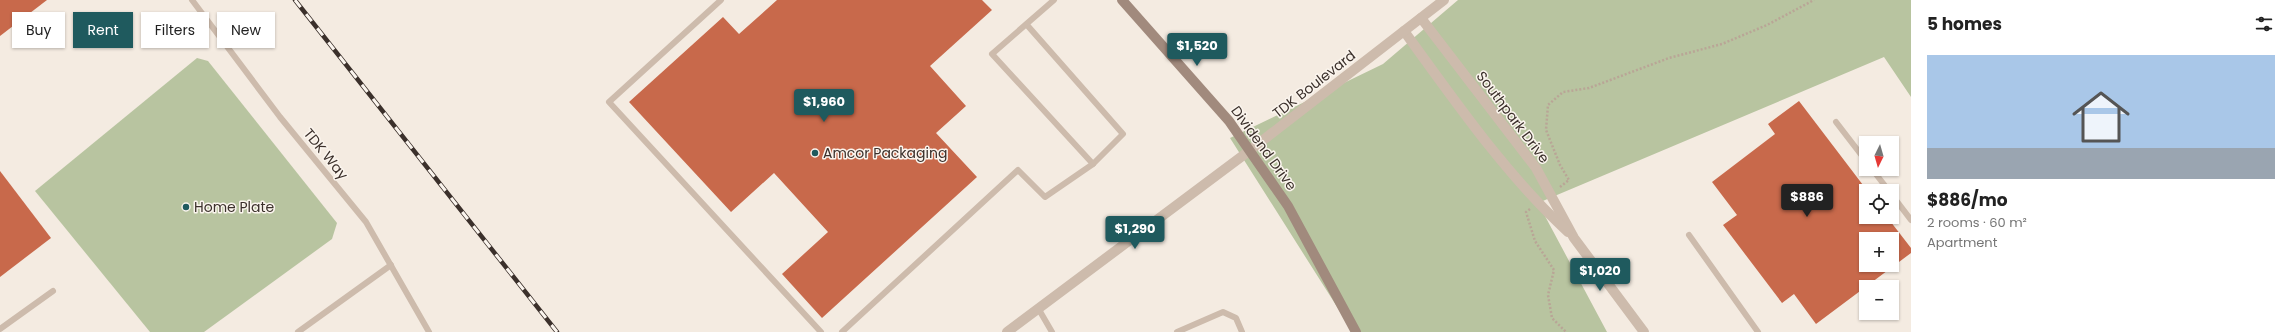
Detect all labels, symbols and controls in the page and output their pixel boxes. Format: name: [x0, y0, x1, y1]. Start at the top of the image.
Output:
chip: Buy: [12, 12, 65, 48]
chip: Rent: [73, 12, 133, 48]
chip: Filters: [141, 12, 209, 48]
chip: New: [217, 12, 275, 48]
text: 5 homes: [1927, 12, 2002, 36]
icon: filters: [2253, 13, 2275, 35]
pin: $1,520: [1164, 33, 1230, 67]
text: $1,520: [1176, 36, 1218, 55]
street label: TDK Boulevard: [1268, 45, 1360, 123]
street label: Southpark Drive: [1472, 67, 1554, 167]
icon: home: [2065, 81, 2137, 153]
pin: $1,960: [791, 89, 857, 123]
text: $1,960: [803, 92, 845, 111]
street label: Dividend Drive: [1227, 102, 1302, 195]
street label: TDK Way: [299, 124, 353, 184]
north arrow: [1859, 136, 1899, 176]
map controls: [1859, 136, 1899, 320]
place label: Amcor Packaging: [823, 143, 947, 163]
marker: Amcor Packaging: [810, 148, 820, 158]
pin: $886: [1783, 184, 1831, 218]
button: locate: [1859, 184, 1899, 224]
text: $886: [1790, 187, 1824, 206]
text: $886/mo: [1927, 188, 2008, 212]
place label: Home Plate: [194, 197, 275, 217]
marker: Home Plate: [181, 202, 191, 212]
text: 2 rooms · 60 m²: [1927, 213, 2027, 232]
pin: $1,290: [1102, 216, 1168, 250]
text: $1,290: [1114, 219, 1156, 238]
button: +: [1859, 232, 1899, 272]
text: Apartment: [1927, 233, 1997, 252]
pin: $1,020: [1567, 258, 1633, 292]
text: $1,020: [1579, 261, 1621, 280]
button: −: [1859, 280, 1899, 320]

